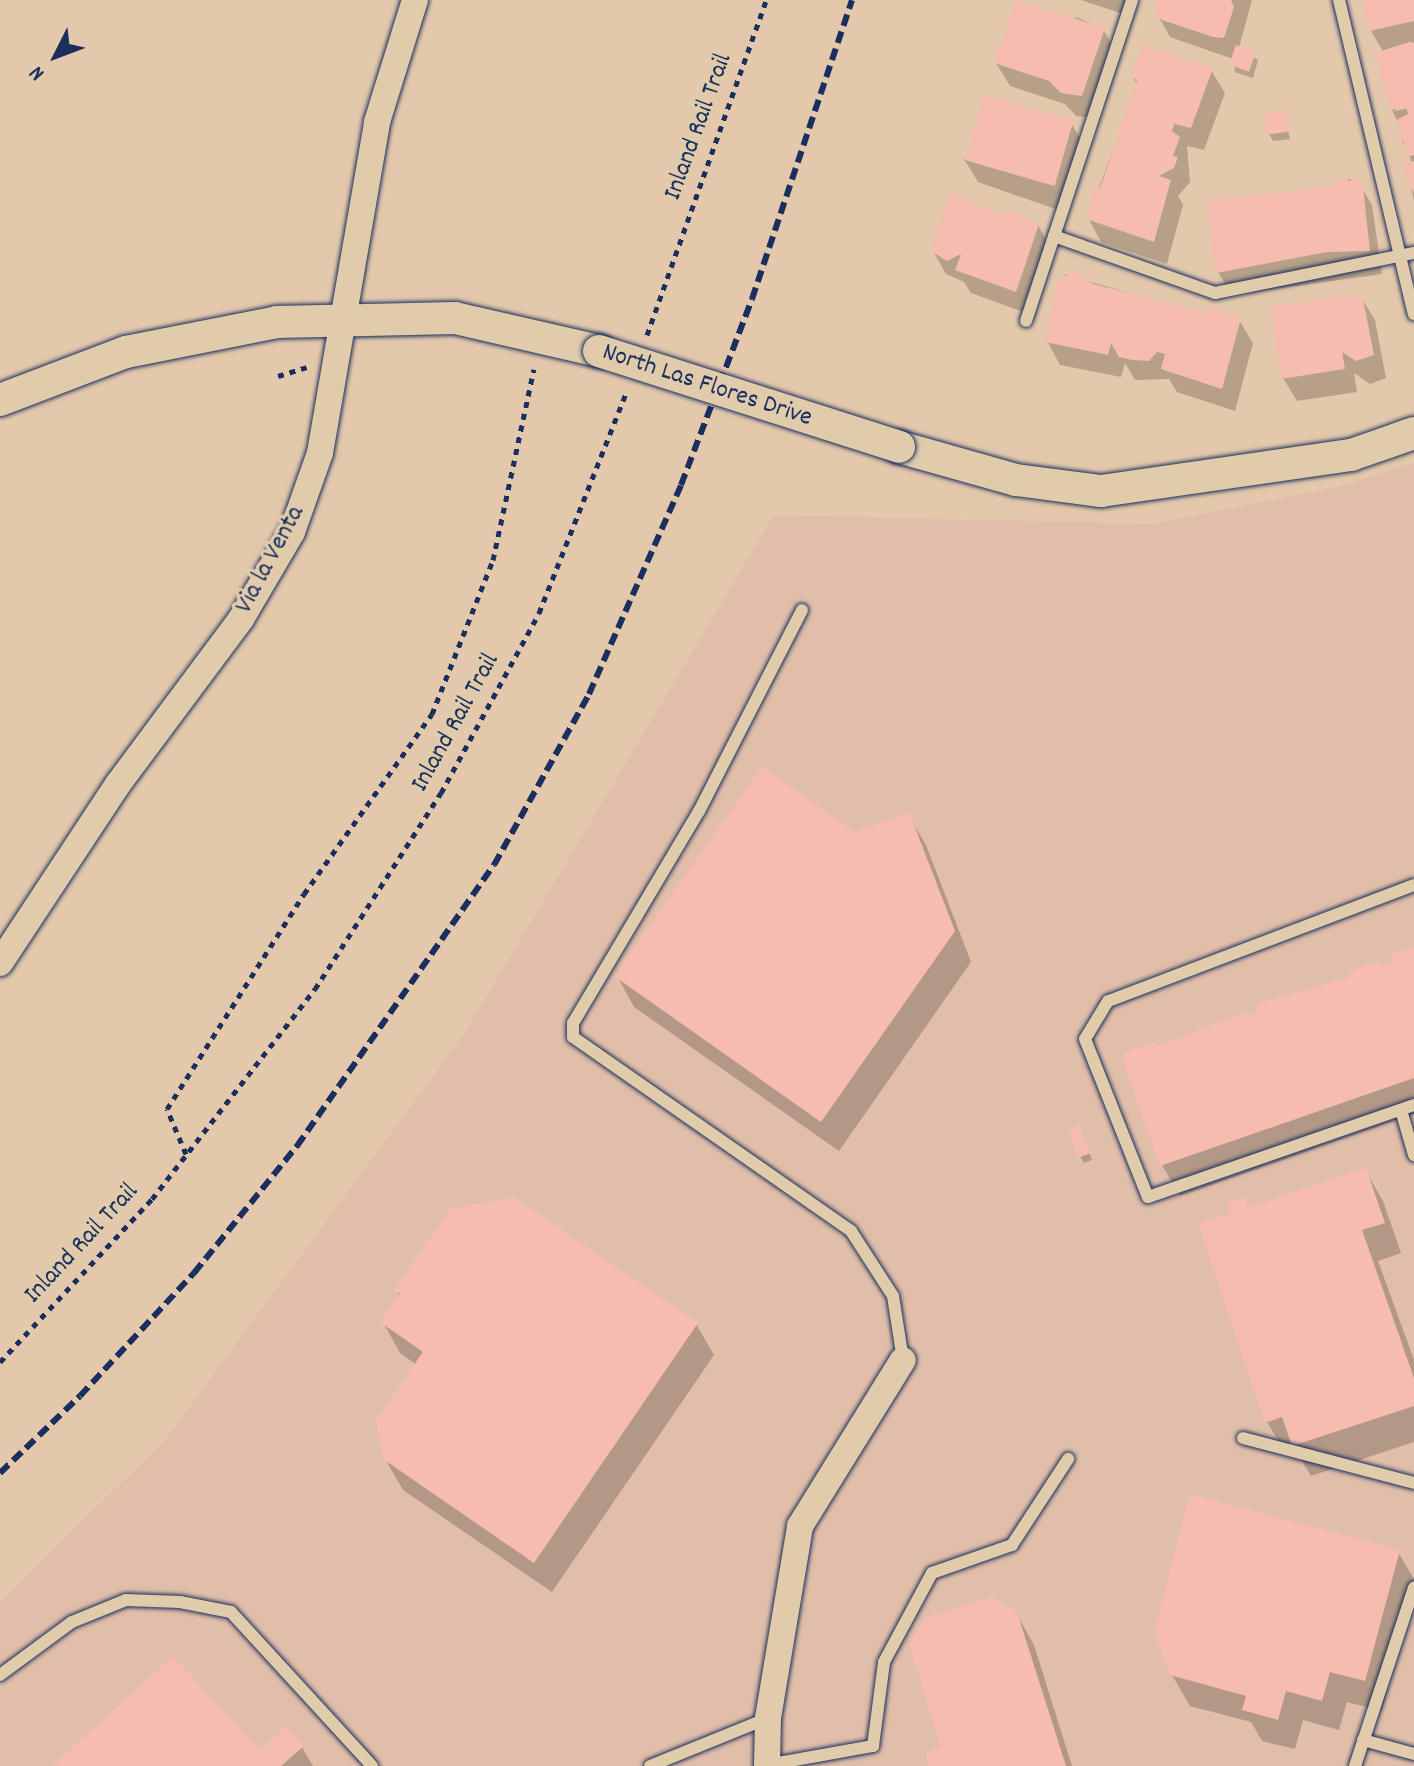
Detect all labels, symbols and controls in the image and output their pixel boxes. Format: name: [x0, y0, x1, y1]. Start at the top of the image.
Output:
north arrow: [16, 16, 96, 96]
street label: Inland Rail Trail: [658, 50, 740, 204]
text: N: [23, 58, 53, 87]
street label: North Las Flores Drive: [598, 337, 816, 435]
street label: Via la Venta: [230, 501, 312, 619]
street label: Inland Rail Trail: [405, 648, 507, 798]
street label: Inland Rail Trail: [18, 1177, 146, 1311]

